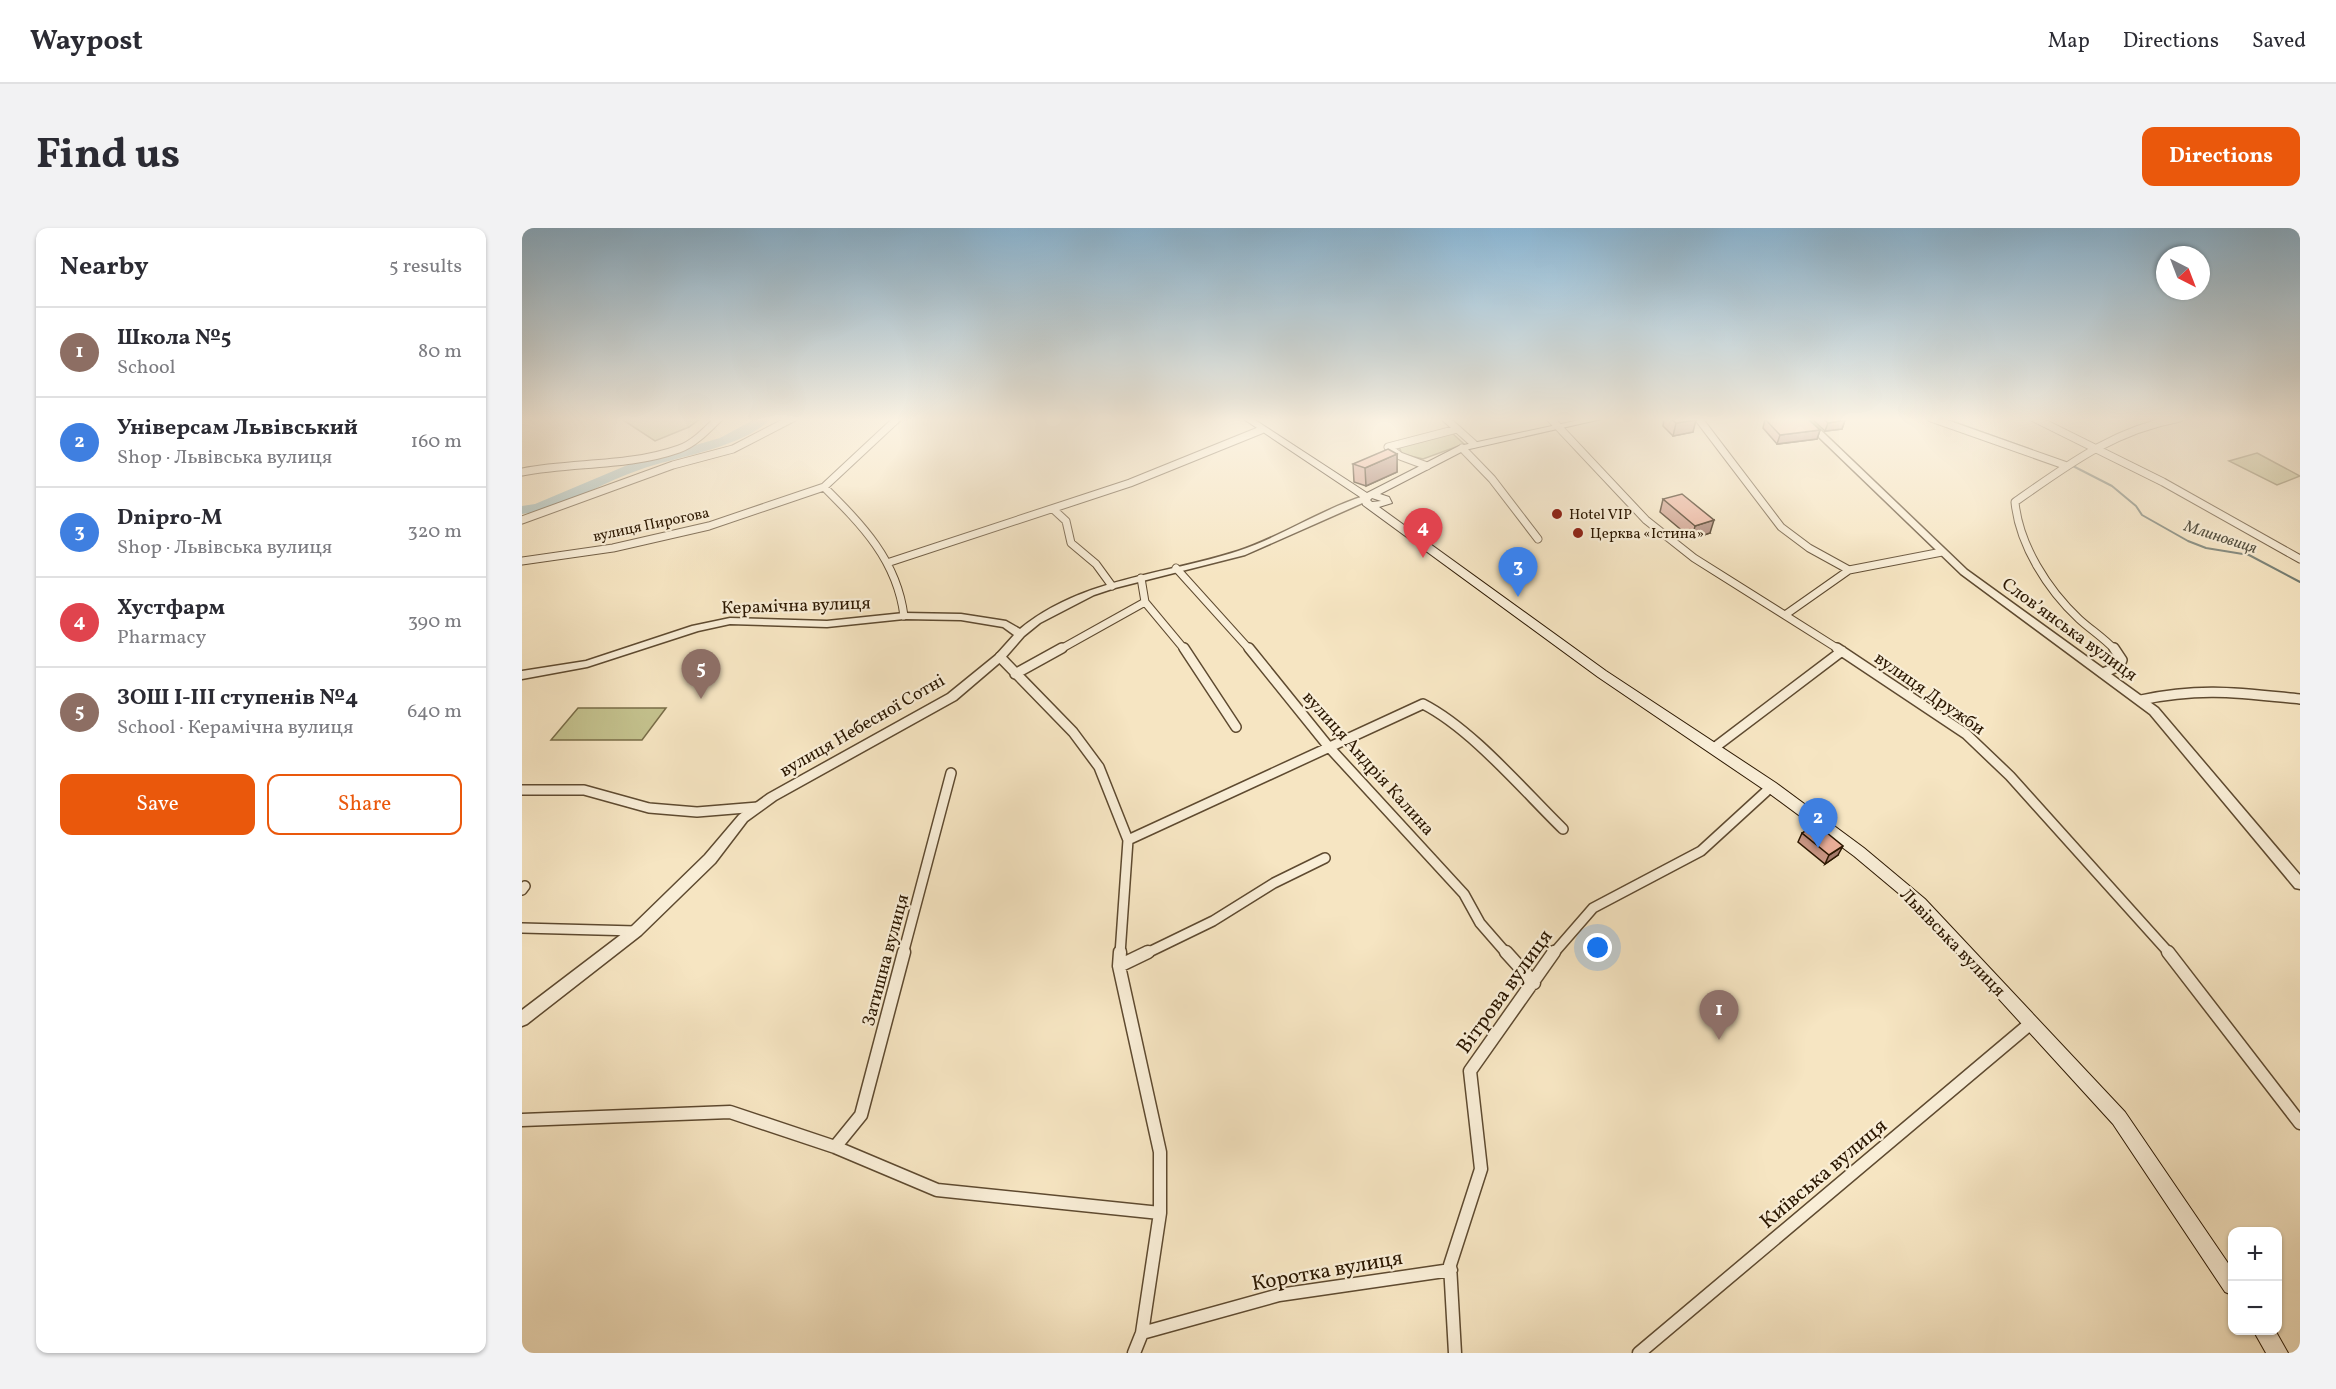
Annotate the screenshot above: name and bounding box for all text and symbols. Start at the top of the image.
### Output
text: Waypost [30,22,143,61]
text: Map [2048,27,2090,56]
text: Directions [2123,27,2219,56]
text: Saved [2252,27,2306,56]
text: Find us [36,127,180,186]
button: Directions [2142,127,2300,186]
north arrow [2156,246,2210,300]
text: Nearby [60,249,149,285]
text: 5 results [389,253,462,281]
text: Школа №5 [117,323,231,354]
text: 1 [75,338,84,366]
text: 80 m [418,338,462,366]
text: School [117,354,175,382]
text: Універсам Львівський [117,413,358,444]
text: 2 [74,428,85,456]
text: 160 m [410,428,462,456]
text: Shop · Львівська вулиця [117,444,332,472]
text: Dnipro-M [117,503,222,534]
street label: вулиця Пирогова [591,503,711,548]
place label: Hotel VIP [1569,505,1632,526]
marker: Hotel VIP [1550,507,1564,521]
pin: 4 [1404,508,1442,558]
water label: Млиновиця [2180,515,2260,560]
text: 3 [74,518,85,546]
text: 320 m [407,518,462,546]
place label: Церква «Істина» [1590,524,1704,545]
marker: Церква «Істина» [1571,526,1585,540]
text: Shop · Львівська вулиця [117,534,332,562]
pin: 3 [1498,548,1538,597]
street label: Словʼянська вулиця [1996,572,2142,688]
street label: Керамічна вулиця [721,591,871,622]
text: Хустфарм [117,593,225,624]
text: 4 [73,608,86,636]
text: 390 m [408,608,462,636]
text: Pharmacy [117,624,206,652]
street label: вулиця Дружби [1869,647,1990,742]
pin: 5 [682,650,720,699]
street label: вулиця Небесної Сотні [776,669,950,784]
text: ЗОШ І-ІІІ ступенів №4 [117,683,358,714]
street label: вулиця Андрія Калина [1296,686,1440,842]
text: 5 [75,698,84,726]
text: 640 m [407,698,462,726]
text: School · Керамічна вулиця [117,714,353,742]
button: Save [60,774,255,835]
button: Share [267,774,462,835]
pin: 2 [1798,798,1838,848]
street label: Львівська вулиця [1893,883,2010,1003]
street label: Затишна вулиця [857,892,916,1029]
street label: Вітрова вулиця [1450,924,1560,1060]
your location [1583,933,1612,962]
pin: 1 [1700,990,1738,1040]
street label: Київська вулиця [1754,1112,1894,1236]
map controls [2228,1227,2282,1335]
button: + [2228,1227,2282,1281]
street label: Коротка вулиця [1250,1244,1405,1299]
button: − [2228,1281,2282,1335]

